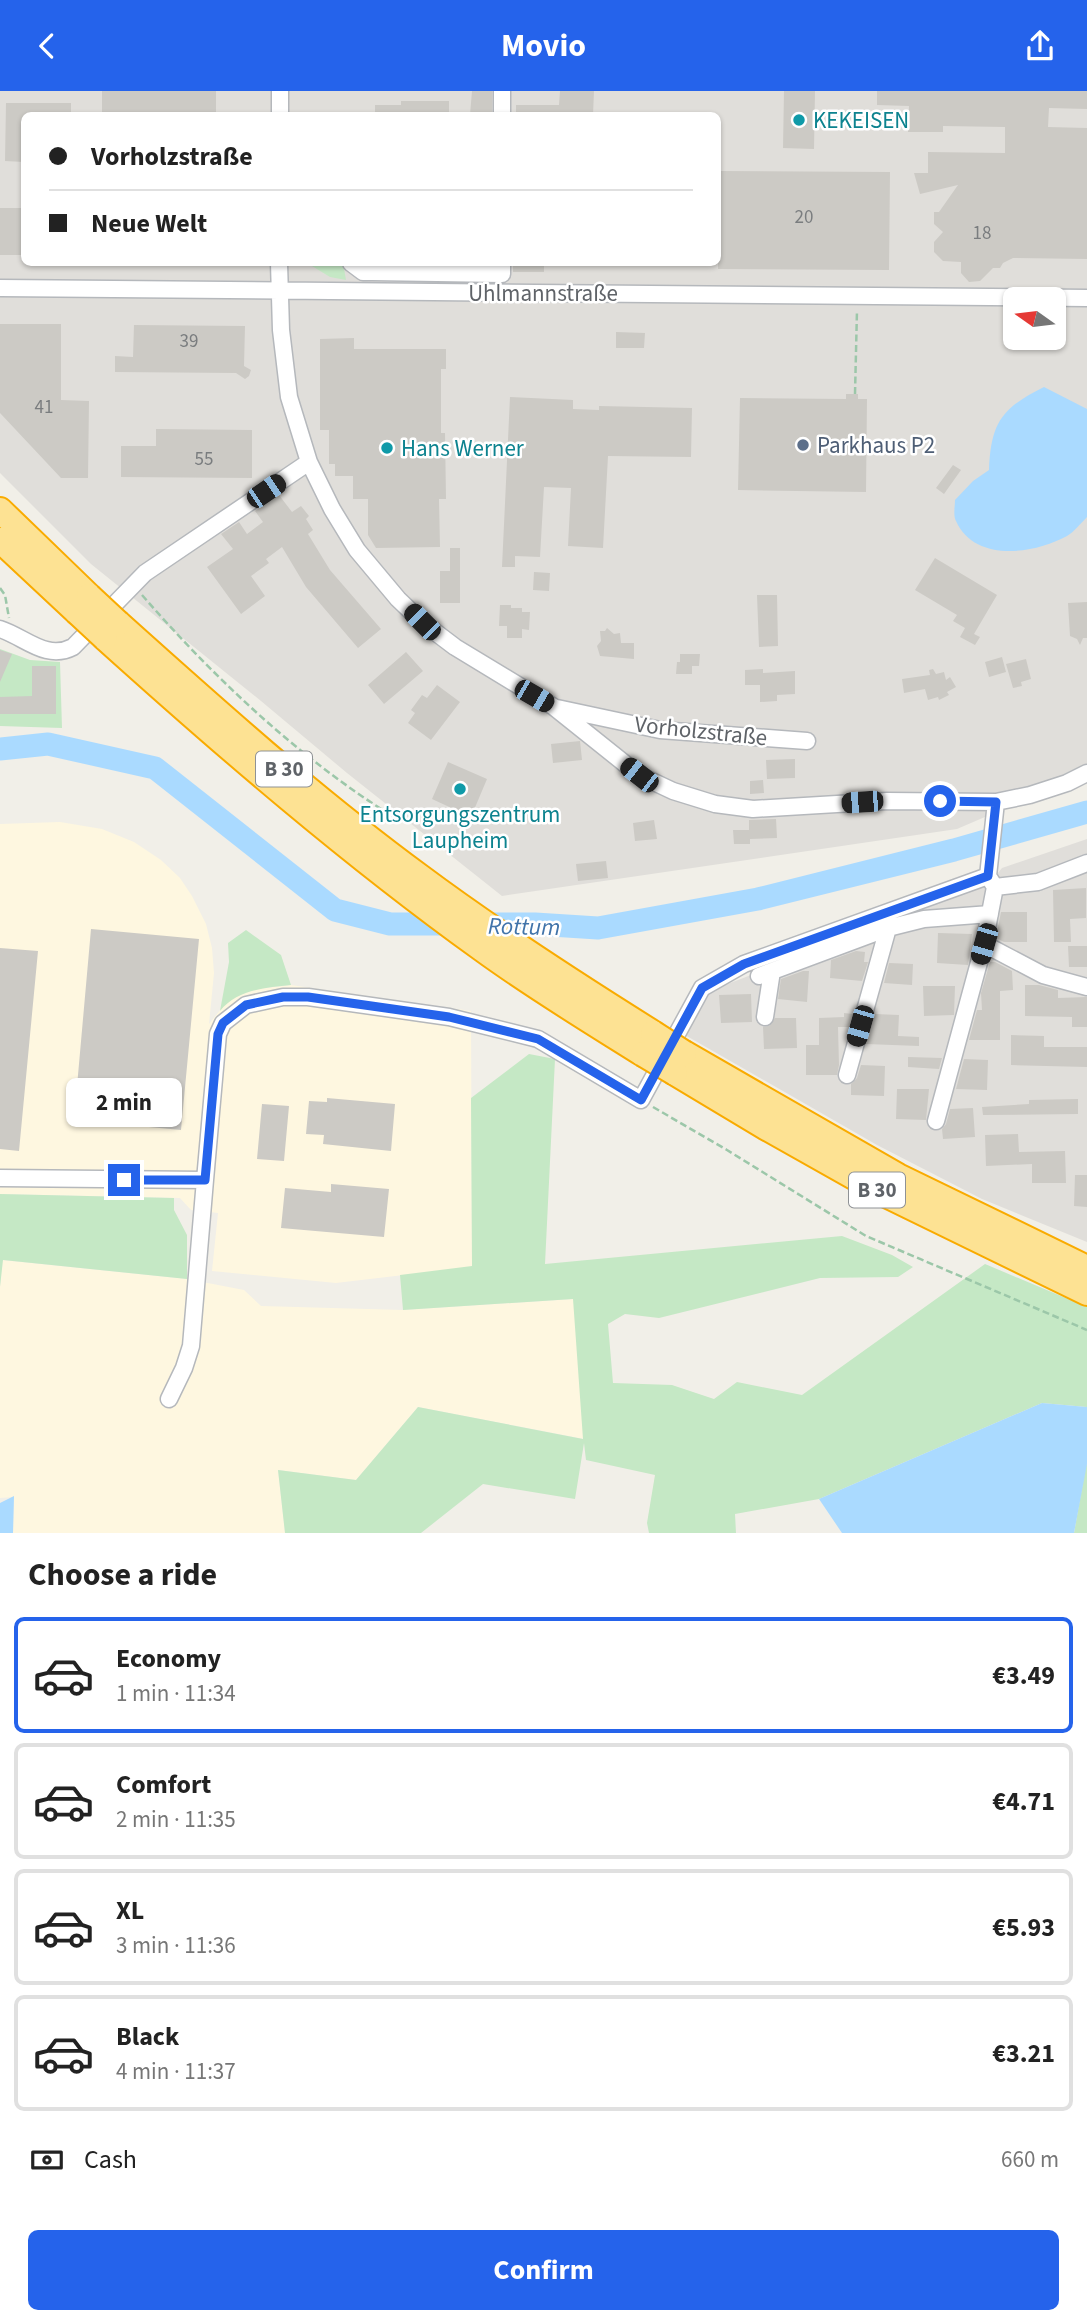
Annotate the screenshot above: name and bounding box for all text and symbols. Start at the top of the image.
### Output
text: Movio [501,23,586,69]
icon: back [28,27,66,65]
icon: share [1021,27,1059,65]
place label: KEKEISEN [813,104,909,137]
marker: KEKEISEN [791,112,807,128]
text: Vorholzstraße [91,138,253,175]
house number: 20 [795,204,813,231]
text: Neue Welt [91,205,207,242]
house number: 18 [973,220,991,247]
street label: Uhlmannstraße [468,277,618,310]
north arrow [1003,287,1066,350]
map controls [1003,287,1066,350]
house number: 39 [180,328,198,355]
house number: 41 [35,394,53,421]
place label: Parkhaus P2 [817,429,935,462]
place label: Hans Werner [401,432,525,465]
marker: Parkhaus P2 [795,437,811,453]
marker: Hans Werner [379,440,395,456]
house number: 55 [195,446,213,473]
car [243,471,290,511]
car [400,600,445,644]
car [511,676,558,716]
street label: Vorholzstraße [633,708,769,754]
road number: B 30 [256,751,312,787]
car [616,754,663,796]
marker: Entsorgungszentrum Laupheim [452,781,468,797]
route start [924,785,956,817]
car [841,790,884,814]
place label: Entsorgungszentrum Laupheim [360,798,560,857]
water label: Rottum [487,909,561,945]
car [969,921,1000,967]
car [845,1003,876,1049]
callout: 2 min [66,1079,182,1127]
text: 2 min [96,1086,152,1119]
route end [108,1164,140,1196]
road number: B 30 [849,1173,905,1207]
text: Choose a ride [28,1552,217,1598]
text: Economy [116,1640,221,1677]
icon: car [32,1644,95,1707]
text: €3.49 [992,1657,1055,1694]
text: 1 min · 11:34 [116,1677,236,1710]
text: Comfort [116,1766,211,1803]
icon: car [32,1770,95,1833]
text: €4.71 [992,1783,1055,1820]
text: 2 min · 11:35 [116,1803,236,1836]
text: XL [116,1892,144,1929]
icon: car [32,1896,95,1959]
text: €5.93 [992,1909,1055,1946]
text: 3 min · 11:36 [116,1929,236,1962]
text: Black [116,2018,179,2055]
icon: car [32,2022,95,2085]
text: €3.21 [992,2035,1055,2072]
text: 4 min · 11:37 [116,2055,236,2088]
icon: cash [28,2141,66,2179]
text: Cash [84,2141,137,2178]
text: 660 m [1001,2143,1059,2176]
button: Confirm [28,2230,1059,2310]

